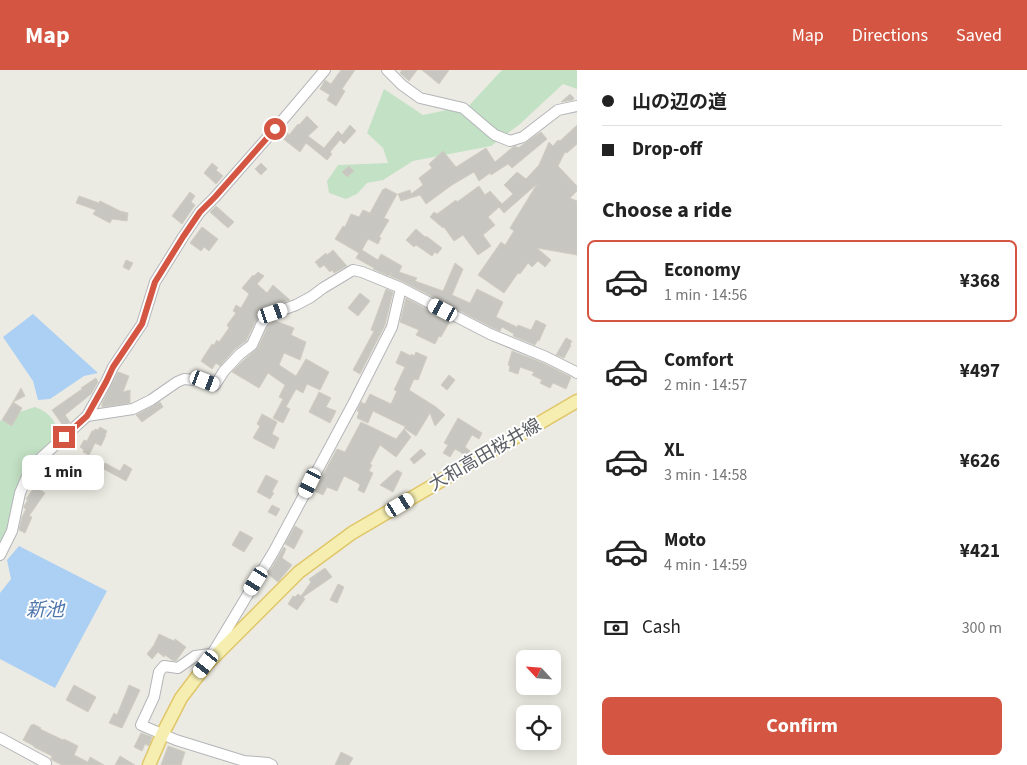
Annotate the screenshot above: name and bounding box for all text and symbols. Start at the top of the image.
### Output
text: Map [25,18,70,53]
text: Map [792,23,824,48]
text: Directions [852,23,928,48]
text: Saved [956,23,1002,48]
text: 山の辺の道 [632,89,727,116]
route start [264,118,286,140]
text: Drop-off [632,136,702,163]
text: Choose a ride [602,194,732,226]
text: Economy [664,257,741,284]
icon: car [604,259,649,304]
text: ¥368 [960,268,1000,295]
text: 1 min · 14:56 [664,284,747,306]
car [426,296,459,324]
car [256,301,289,325]
text: Comfort [664,347,734,374]
icon: car [604,349,649,394]
text: ¥497 [960,358,1000,385]
car [188,369,221,393]
text: 2 min · 14:57 [664,374,747,396]
street label: 大和高田桜井線 [424,413,546,497]
route end [53,426,75,448]
text: XL [664,437,685,464]
icon: car [604,439,649,484]
text: ¥626 [960,448,1000,475]
callout: 1 min [23,454,105,490]
text: 1 min [44,461,82,483]
text: 3 min · 14:58 [664,464,747,486]
car [296,466,323,500]
car [383,491,416,519]
text: Moto [664,527,706,554]
icon: car [604,529,649,574]
text: ¥421 [960,538,1000,565]
text: 4 min · 14:59 [664,554,747,576]
car [241,564,270,598]
water label: 新池 [26,597,66,624]
icon: cash [602,614,630,642]
text: Cash [642,614,681,641]
text: 300 m [962,617,1002,639]
car [190,648,221,680]
north arrow [516,650,561,695]
map controls [516,650,561,750]
button: Confirm [602,697,1002,755]
button: locate [516,705,561,750]

